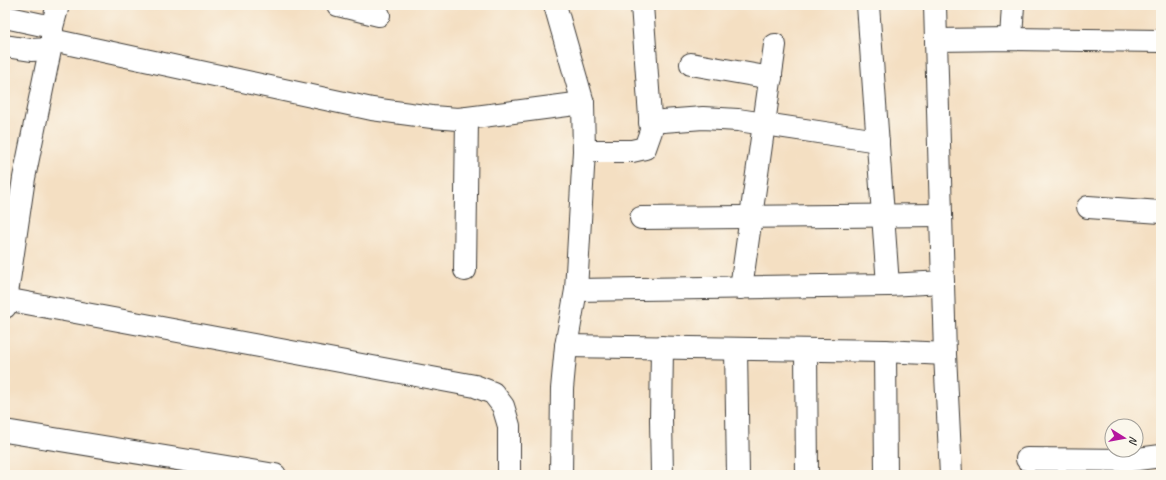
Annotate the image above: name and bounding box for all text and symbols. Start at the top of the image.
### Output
north arrow [1104,418,1144,458]
text: N [1126,435,1141,447]

